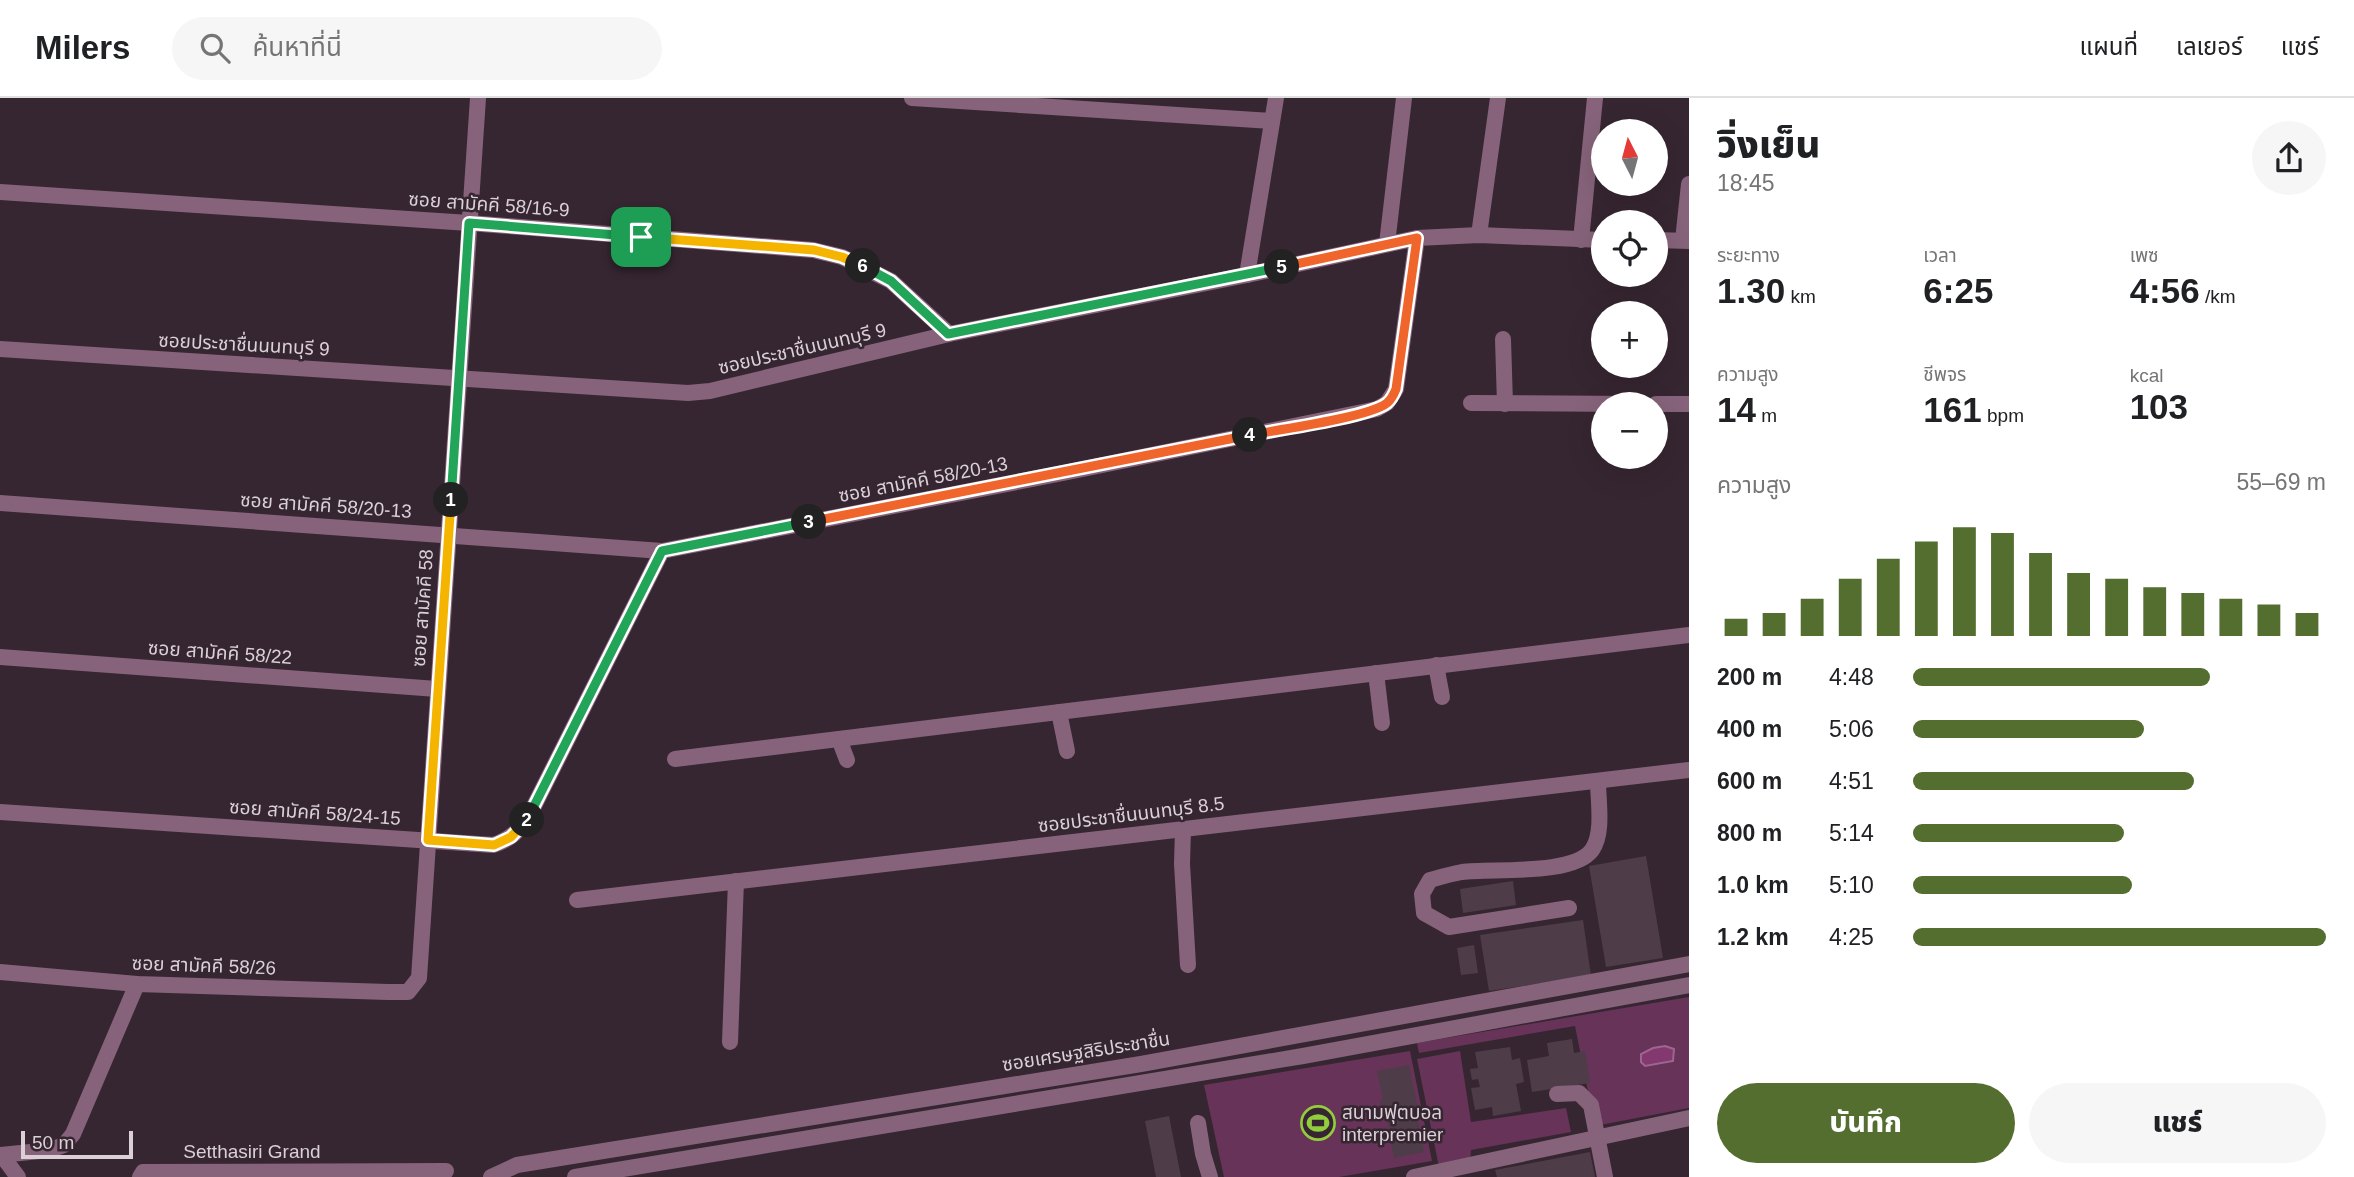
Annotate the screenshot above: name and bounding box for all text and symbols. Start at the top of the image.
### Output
search box [172,17,662,80]
text: Milers [35,29,130,66]
icon: search [196,29,234,67]
text: ค้นหาที่นี่ [252,32,342,62]
text: แผนที่ [2080,33,2138,60]
text: เลเยอร์ [2176,33,2243,60]
text: แชร์ [2281,33,2319,60]
north arrow [1591,119,1668,196]
map controls [1591,119,1668,469]
button: share [2252,121,2326,195]
text: วิ่งเย็น [1717,123,1820,165]
text: 18:45 [1717,170,1775,196]
street label: ซอย สามัคคี 58/16-9 [408,188,570,221]
pin [611,207,671,267]
button: locate [1591,210,1668,287]
icon: arrive [622,218,660,256]
text: ระยะทาง [1717,245,1780,266]
text: เวลา [1923,245,1957,266]
text: เพซ [2130,245,2159,266]
pin: 6 [846,248,880,284]
pin: 5 [1264,250,1300,284]
text: 6 [857,255,868,276]
text: 5 [1276,256,1287,277]
text: 1.30 [1717,271,1785,310]
text: 6:25 [1923,271,1993,310]
text: 4:56 [2130,271,2200,310]
text: km [1785,286,1816,307]
text: /km [2200,286,2236,307]
button: + [1591,301,1668,378]
street label: ซอยประชาชื่นนนทบุรี 9 [715,316,888,379]
street label: ซอยประชาชื่นนนทบุรี 9 [158,327,330,360]
text: ความสูง [1717,364,1778,385]
text: ชีพจร [1923,364,1966,385]
text: kcal [2130,365,2163,386]
text: 103 [2130,387,2188,426]
text: 14 [1717,390,1756,429]
text: 161 [1923,390,1982,429]
button: − [1591,392,1668,469]
text: m [1756,405,1777,426]
text: bpm [1982,405,2024,426]
pin: 4 [1232,418,1268,452]
text: 4 [1244,424,1255,445]
street label: ซอย สามัคคี 58/20-13 [837,453,1009,506]
text: 55–69 m [2236,469,2326,495]
text: ความสูง [1717,472,1791,498]
pin: 1 [434,482,468,518]
street label: ซอย สามัคคี 58/20-13 [239,489,412,522]
text: 1 [445,489,456,510]
pin: 3 [792,504,826,540]
text: 3 [803,511,814,532]
street label: ซอย สามัคคี 58 [408,548,437,668]
street label: ซอย สามัคคี 58/22 [147,637,293,668]
text: 200 m [1717,664,1782,690]
text: 4:48 [1829,664,1874,690]
text: 400 m [1717,716,1782,742]
text: 5:06 [1829,716,1874,742]
text: 600 m [1717,768,1782,794]
text: 4:51 [1829,768,1874,794]
street label: ซอยประชาชื่นนนทบุรี 8.5 [1036,790,1226,837]
street label: ซอย สามัคคี 58/24-15 [228,796,401,829]
pin: 2 [510,802,544,838]
text: 2 [521,809,532,830]
text: 800 m [1717,820,1782,846]
text: 5:14 [1829,820,1874,846]
text: 1.0 km [1717,872,1789,898]
text: 5:10 [1829,872,1874,898]
text: 1.2 km [1717,924,1789,950]
text: 4:25 [1829,924,1874,950]
street label: ซอย สามัคคี 58/26 [131,952,277,979]
street label: ซอยเศรษฐสิริประชาชื่น [1000,1025,1171,1075]
button: บันทึก [1717,1083,2015,1163]
button: แชร์ [2029,1083,2326,1163]
place label: สนามฟุตบอล interpremier [1342,1102,1444,1145]
sports icon: สนามฟุตบอล interpremier [1299,1104,1337,1142]
scale bar [21,1128,133,1160]
text: 50 m [32,1132,74,1153]
street label: Setthasiri Grand [183,1141,321,1162]

